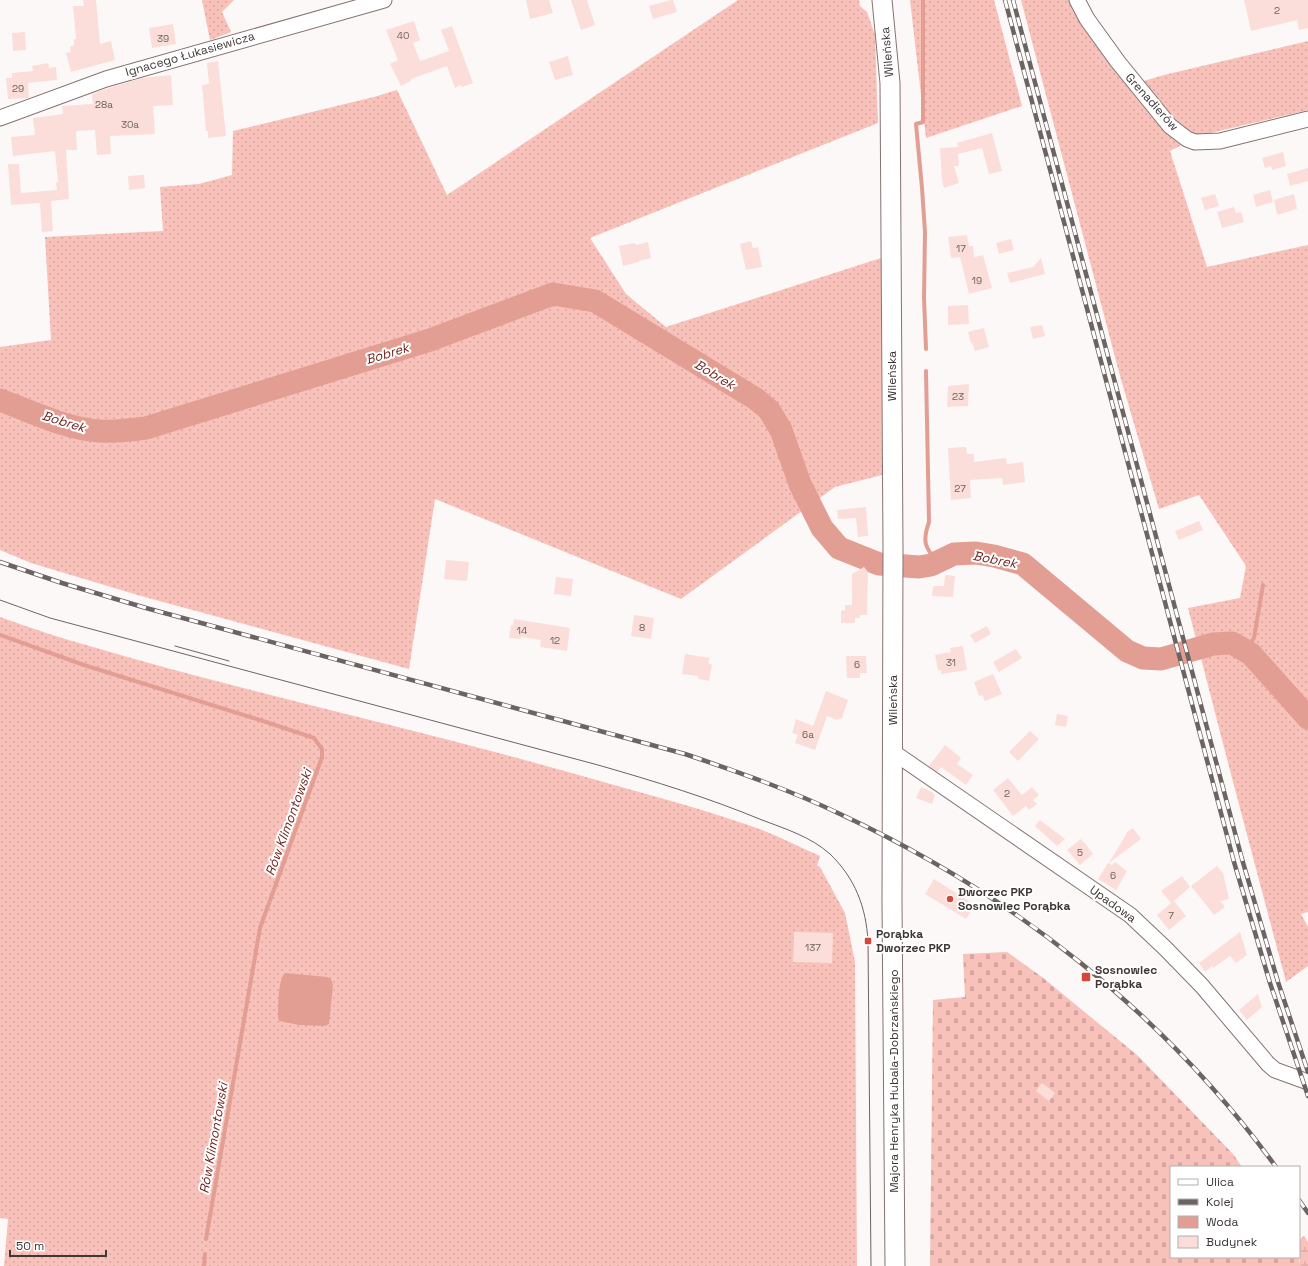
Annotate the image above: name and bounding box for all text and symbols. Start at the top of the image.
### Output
house number: 2 [1274,4,1280,17]
street label: Wileńska [877,26,897,78]
street label: Ignacego Łukasiewicza [124,28,257,80]
house number: 40 [397,29,409,42]
house number: 39 [157,32,169,45]
street label: Grenadierów [1122,70,1182,134]
house number: 29 [12,82,24,95]
house number: 28a [95,98,113,111]
house number: 30a [121,118,139,131]
house number: 17 [956,242,966,255]
house number: 19 [972,274,982,287]
water label: Bobrek [363,338,413,368]
street label: Wileńska [884,351,900,401]
water label: Bobrek [691,356,740,394]
house number: 23 [952,390,964,403]
water label: Bobrek [40,407,89,437]
house number: 27 [954,482,966,495]
water label: Bobrek [972,547,1020,572]
house number: 8 [639,621,645,634]
house number: 14 [517,624,527,637]
house number: 12 [550,634,560,647]
house number: 31 [946,656,956,669]
house number: 6 [854,658,860,671]
street label: Wileńska [885,675,901,725]
house number: 6a [802,728,814,741]
water label: Rów Klimontowski [261,765,316,878]
house number: 2 [1004,787,1010,800]
house number: 5 [1077,846,1083,859]
house number: 6 [1110,869,1116,882]
street label: Upadowa [1086,882,1140,926]
place label: Dworzec PKP Sosnowiec Porąbka [958,884,1071,914]
marker: Dworzec PKP Sosnowiec Porąbka [945,894,955,904]
house number: 7 [1168,909,1174,922]
place label: Porąbka Dworzec PKP [876,926,951,956]
marker: Porąbka Dworzec PKP [863,936,873,946]
house number: 137 [805,941,821,954]
place label: Sosnowiec Porąbka [1095,962,1157,992]
street label: Majora Henryka Hubala-Dobrzańskiego [886,969,902,1193]
marker: Sosnowiec Porąbka [1080,971,1092,983]
water label: Rów Klimontowski [195,1080,232,1195]
legend [1170,1166,1300,1258]
text: Ulica [1206,1174,1234,1190]
text: Kolej [1206,1194,1234,1210]
text: Woda [1206,1214,1238,1230]
scale bar [10,1232,106,1258]
text: Budynek [1206,1234,1258,1250]
text: 50 m [16,1238,44,1254]

